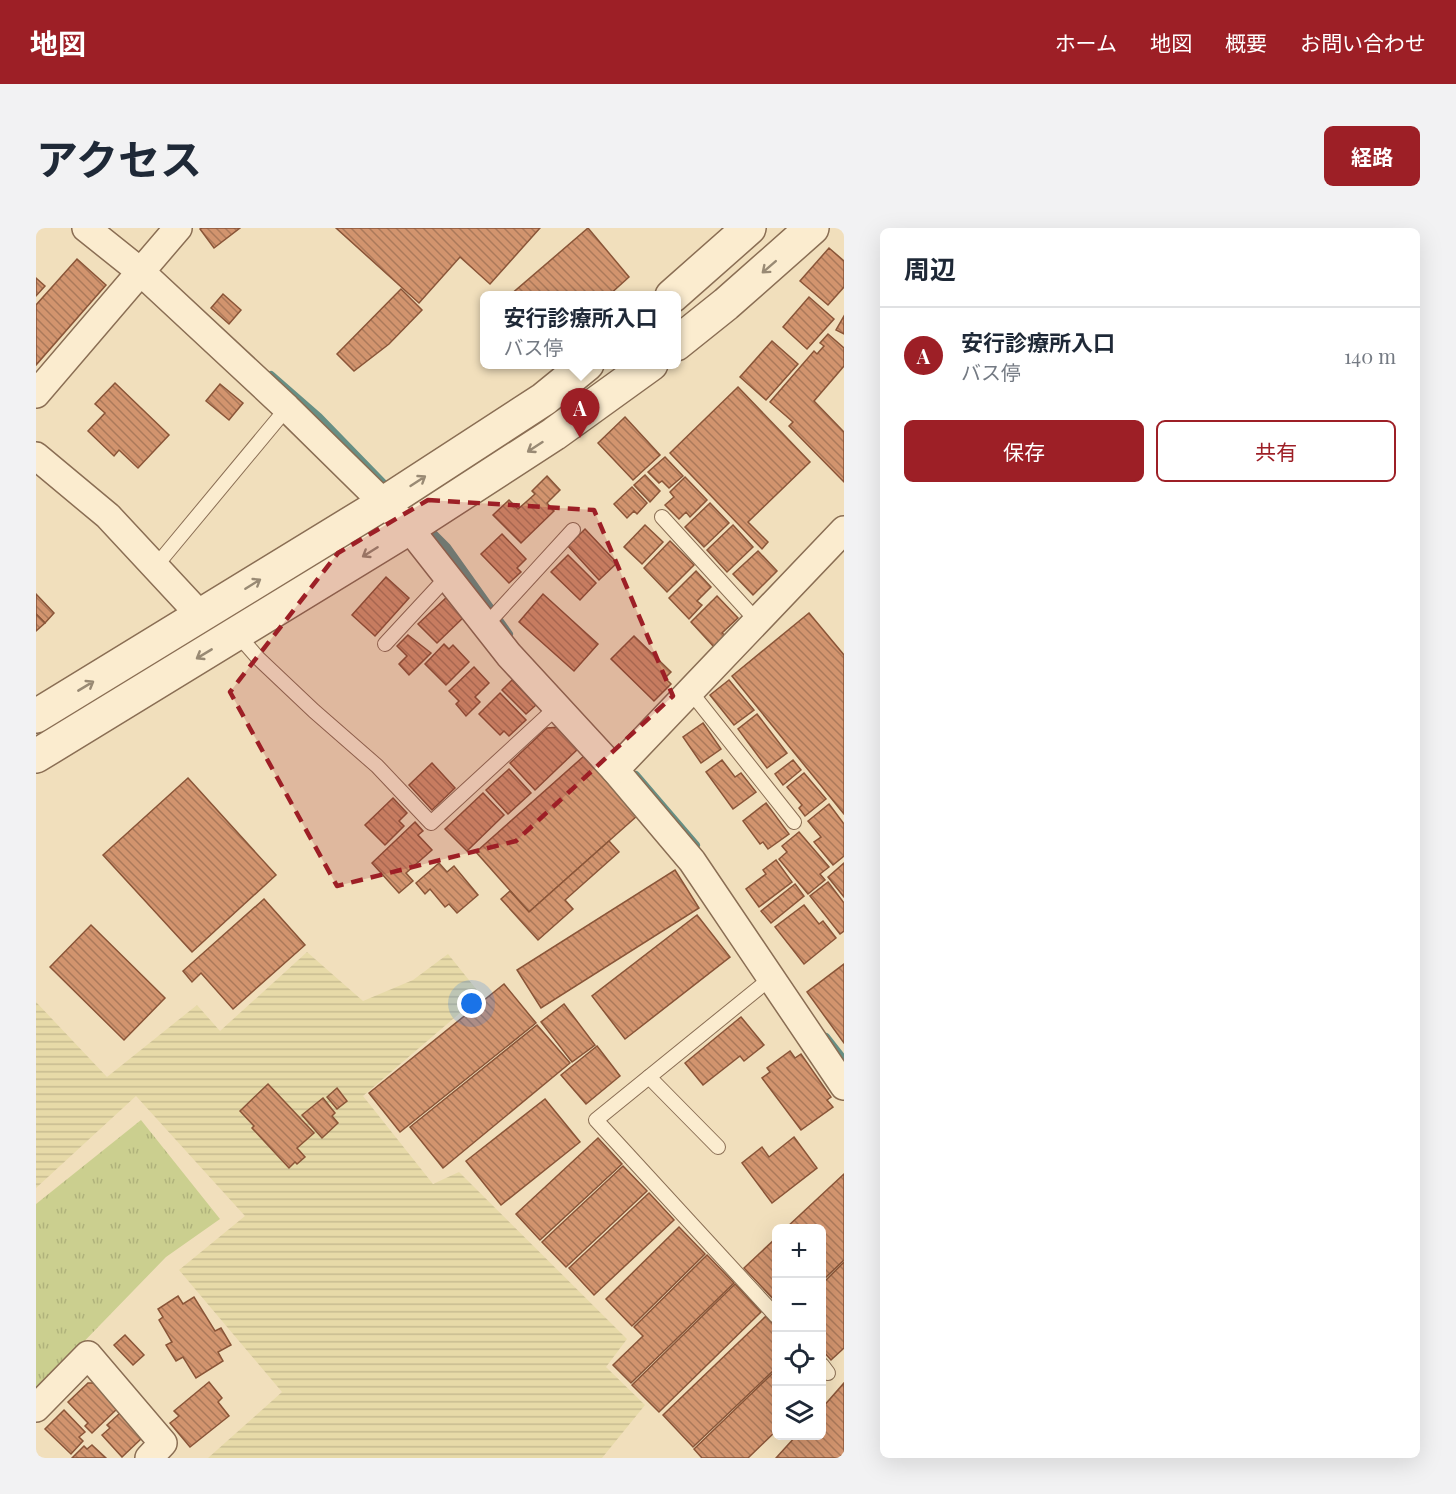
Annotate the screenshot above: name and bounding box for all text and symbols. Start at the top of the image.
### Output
text: 地図 [30,24,86,61]
text: ホーム [1055,28,1117,56]
text: 地図 [1150,28,1192,56]
text: 概要 [1225,28,1267,56]
text: お問い合わせ [1300,28,1426,56]
button: 経路 [1324,126,1420,186]
text: アクセス [36,130,202,186]
text: 周辺 [904,251,956,286]
one-way arrow [762,260,777,274]
popup [480,291,681,369]
text: 安行診療所入口 [503,302,658,332]
text: 安行診療所入口 [961,327,1115,357]
text: バス停 [503,333,563,360]
text: A [917,342,930,369]
text: 140 m [1344,342,1396,369]
text: バス停 [961,358,1021,385]
pin: A [560,388,600,438]
button: 保存 [904,420,1144,482]
button: 共有 [1156,420,1396,482]
one-way arrow [527,441,543,453]
one-way arrow [409,475,426,487]
one-way arrow [362,546,379,558]
one-way arrow [244,578,261,590]
one-way arrow [196,648,213,660]
one-way arrow [77,679,94,691]
your location [457,989,486,1018]
map controls [772,1224,826,1440]
button: + [772,1224,826,1278]
button: − [772,1278,826,1332]
button: locate [772,1332,826,1386]
button: layers [772,1386,826,1440]

